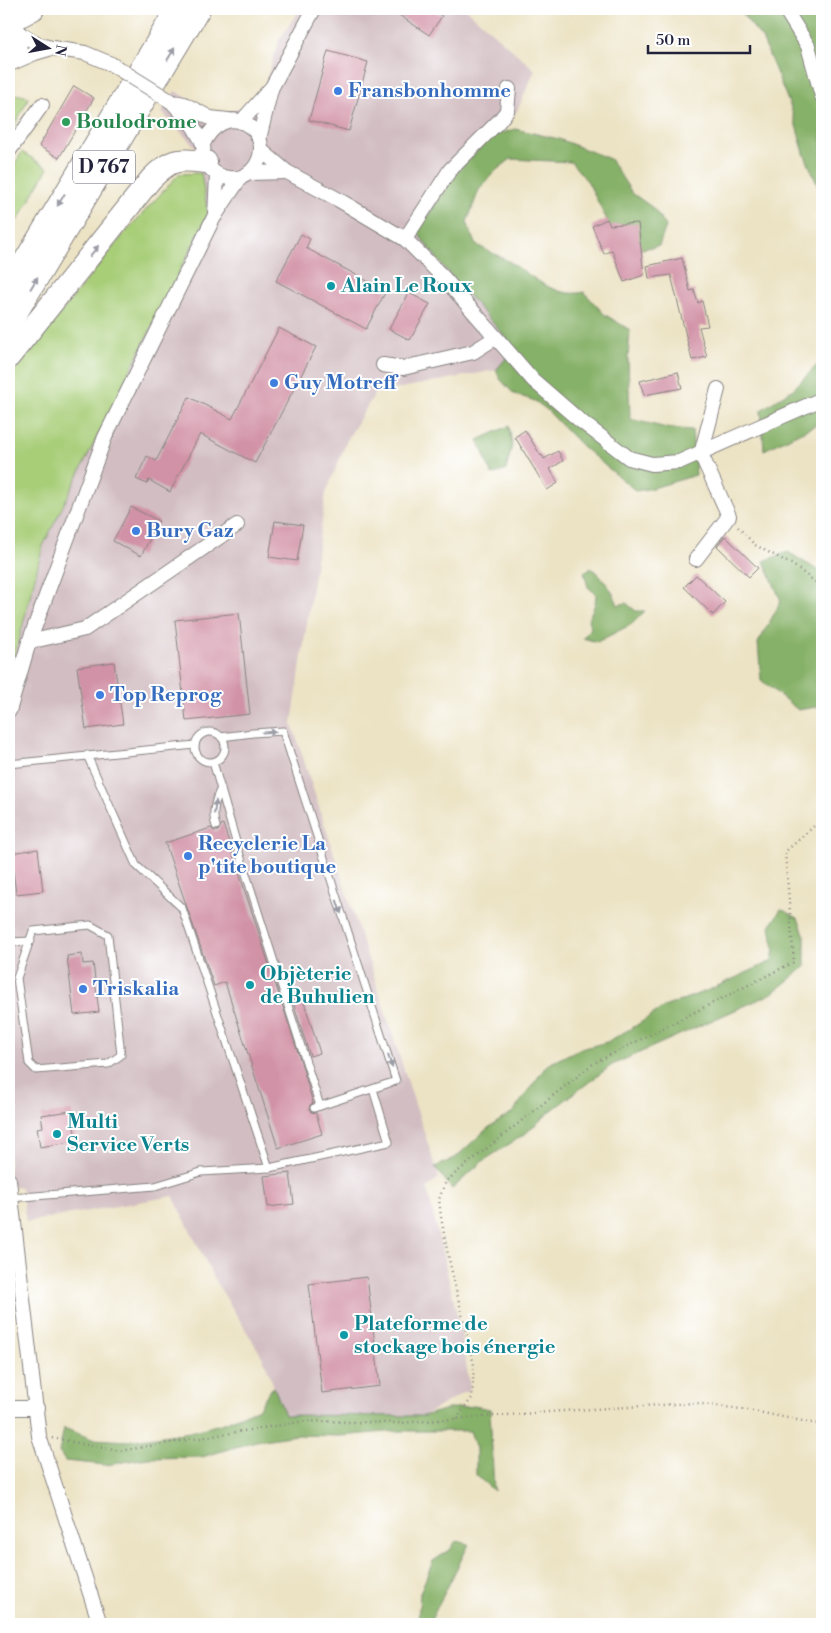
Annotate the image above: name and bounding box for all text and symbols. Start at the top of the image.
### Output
north arrow [22,22,72,72]
scale bar [648,22,751,54]
text: 50 m [656,31,690,50]
text: N [50,43,70,57]
one-way arrow [167,47,176,60]
place label: Fransbonhomme [348,79,511,104]
marker: Fransbonhomme [332,85,344,97]
place label: Boulodrome [76,110,197,135]
marker: Boulodrome [60,116,72,128]
road number: D 767 [73,150,135,183]
one-way arrow [57,194,66,207]
one-way arrow [88,245,99,258]
place label: Alain Le Roux [340,274,473,299]
one-way arrow [29,277,38,290]
marker: Alain Le Roux [325,280,337,292]
place label: Guy Motreff [284,371,399,396]
marker: Guy Motreff [268,377,280,389]
place label: Bury Gaz [146,519,233,544]
marker: Bury Gaz [130,525,142,537]
place label: Top Reprog [110,683,222,708]
marker: Top Reprog [94,689,106,701]
one-way arrow [262,728,278,736]
one-way arrow [211,798,219,814]
place label: Recyclerie La p'tite boutique [198,832,337,880]
marker: Recyclerie La p'tite boutique [182,850,194,862]
one-way arrow [336,899,344,914]
place label: Objèterie de Buhulien [260,962,375,1010]
place label: Triskalia [93,977,179,1002]
marker: Objèterie de Buhulien [244,979,256,991]
marker: Triskalia [77,983,89,995]
one-way arrow [386,1054,394,1069]
place label: Multi Service Verts [67,1110,189,1158]
marker: Multi Service Verts [51,1128,63,1140]
place label: Plateforme de stockage bois énergie [354,1312,556,1360]
marker: Plateforme de stockage bois énergie [338,1329,350,1341]

